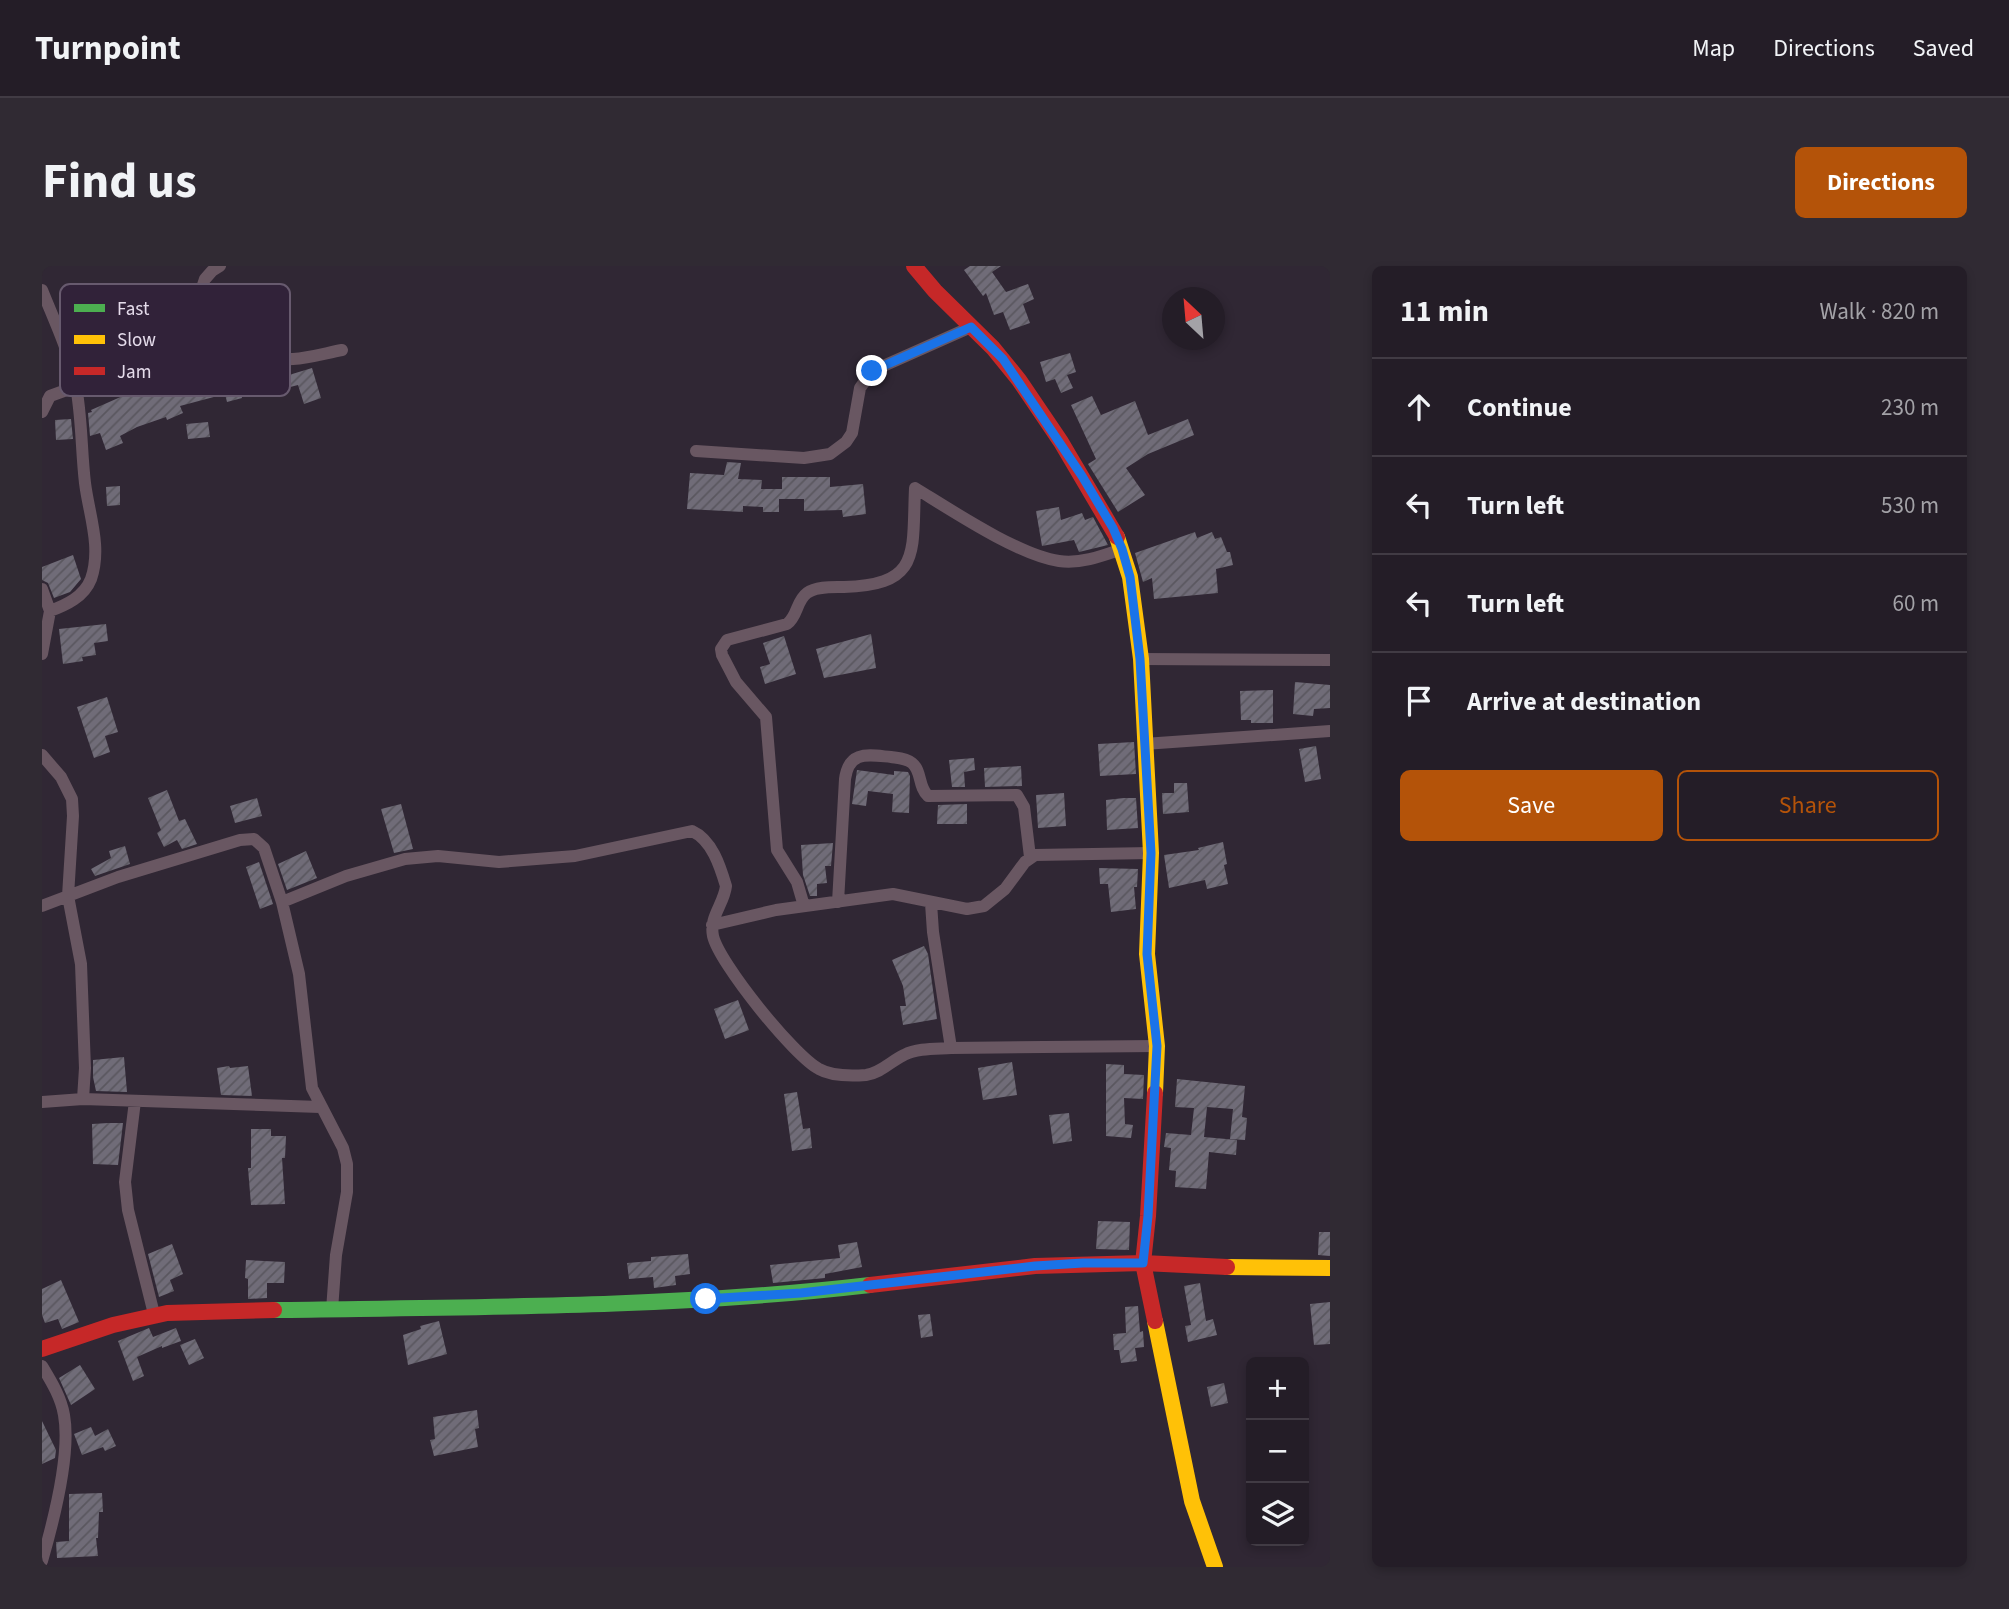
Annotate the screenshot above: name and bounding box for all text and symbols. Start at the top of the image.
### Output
text: Turnpoint [35,25,181,72]
text: Map [1692,31,1735,66]
text: Directions [1773,31,1875,66]
text: Saved [1913,31,1974,66]
text: Find us [42,147,197,217]
button: Directions [1795,147,1967,218]
legend [60,284,290,396]
north arrow [1162,287,1225,350]
text: 11 min [1400,290,1489,333]
text: Walk · 820 m [1820,295,1939,328]
text: Fast [117,296,150,323]
text: Slow [117,327,156,354]
route end [856,355,887,386]
text: Jam [117,359,151,386]
icon: ahead [1400,388,1438,426]
text: Continue [1467,389,1572,426]
text: 230 m [1881,391,1939,424]
icon: left [1400,486,1438,524]
text: Turn left [1467,487,1564,524]
text: 530 m [1881,489,1939,522]
icon: left [1400,584,1438,622]
text: Turn left [1467,585,1564,622]
text: 60 m [1892,587,1939,620]
icon: arrive [1400,682,1438,720]
text: Arrive at destination [1467,683,1701,720]
button: Save [1400,770,1663,841]
button: Share [1677,770,1939,841]
route start [690,1283,721,1314]
map controls [1246,1357,1309,1546]
button: + [1246,1357,1309,1420]
button: − [1246,1420,1309,1483]
button: layers [1246,1483,1309,1546]

